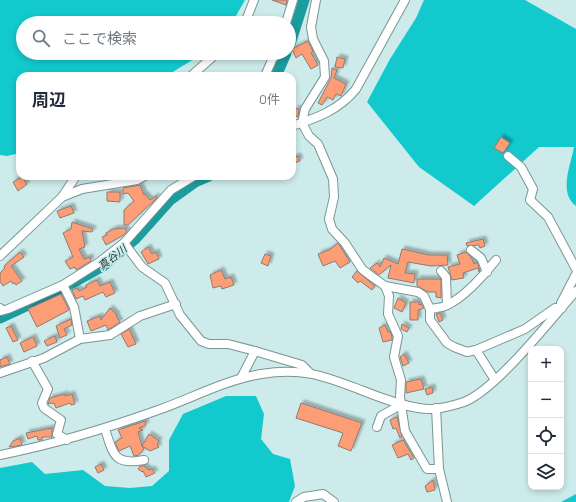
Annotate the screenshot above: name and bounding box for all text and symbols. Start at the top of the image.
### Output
search box [16,16,296,60]
icon: search [30,27,52,49]
text: ここで検索 [62,28,137,49]
text: 周辺 [32,88,66,111]
text: 0件 [259,90,280,108]
water label: 真谷川 [94,240,130,273]
map controls [528,346,564,490]
button: + [528,346,564,382]
button: − [528,382,564,418]
button: locate [528,418,564,454]
button: layers [528,454,564,490]

